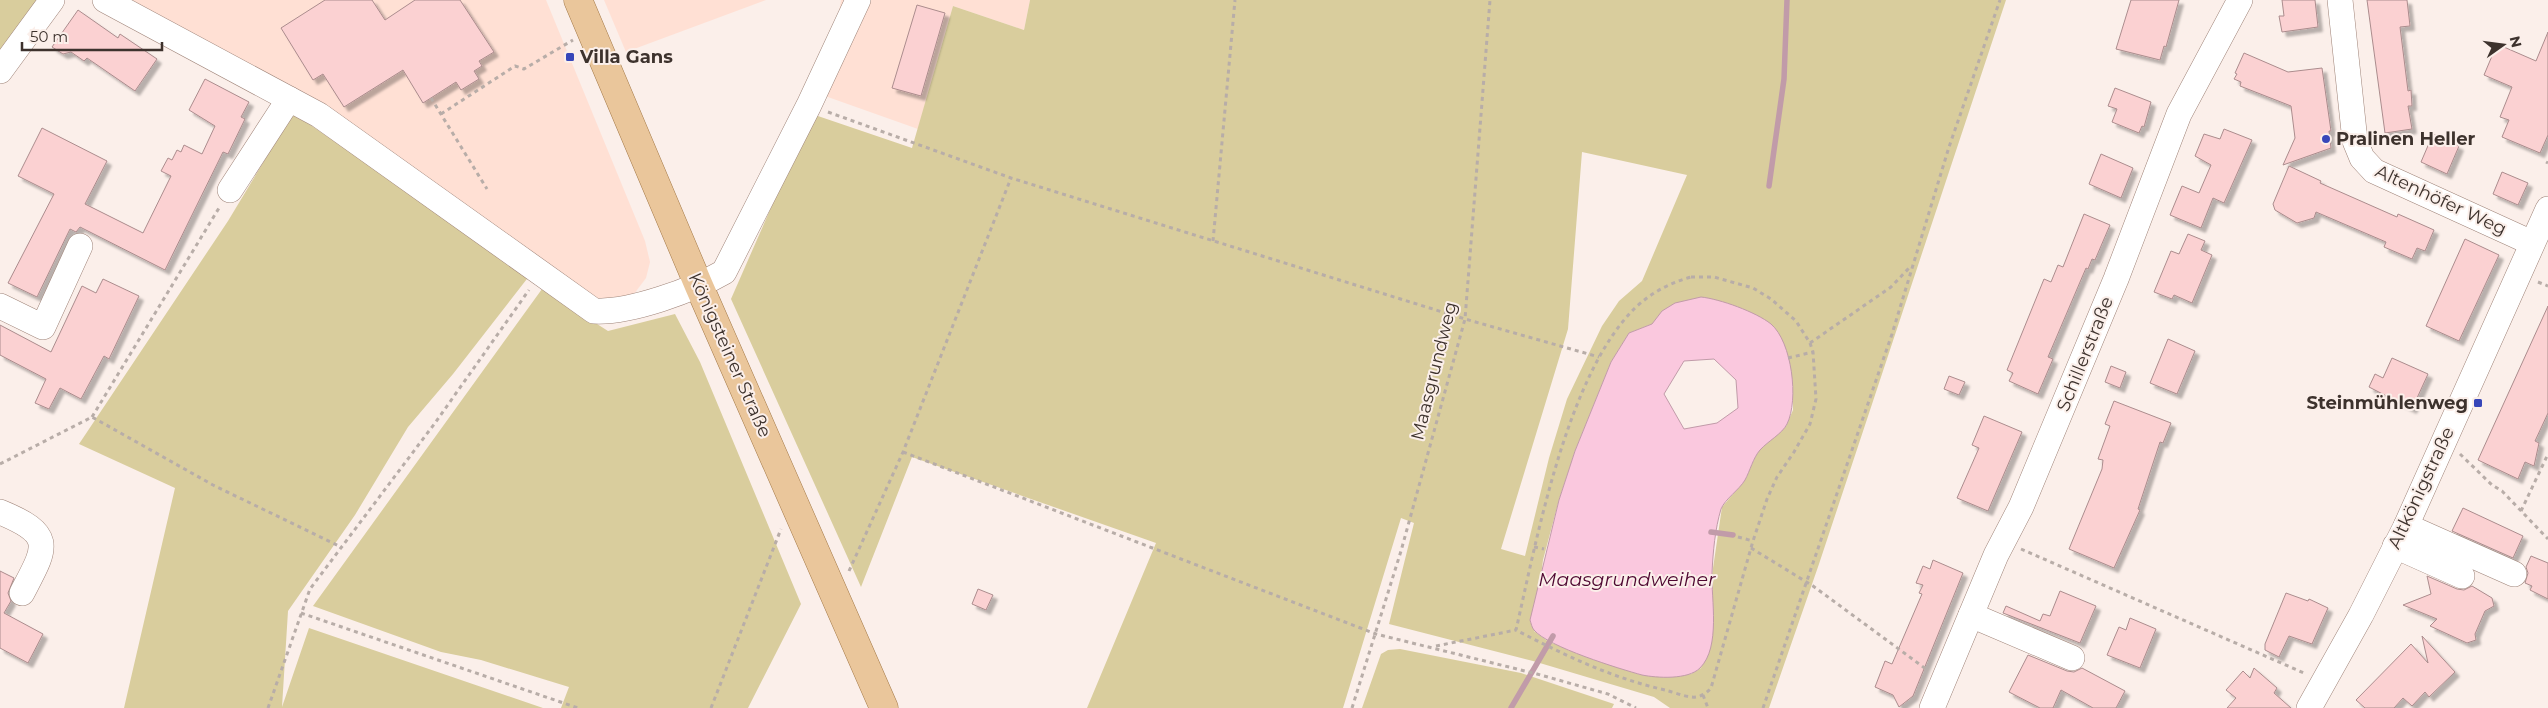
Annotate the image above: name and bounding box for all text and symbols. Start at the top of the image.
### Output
scale bar [22,20,162,52]
north arrow [2478,20,2528,70]
text: 50 m [30,27,68,46]
text: N [2506,34,2526,50]
place label: Villa Gans [579,46,673,68]
marker: Villa Gans [564,51,576,63]
place label: Pralinen Heller [2336,128,2475,150]
marker: Pralinen Heller [2320,133,2332,145]
street label: Altenhöfer Weg [2372,160,2510,240]
street label: Königsteiner Straße [684,269,776,441]
street label: Schillerstraße [2052,293,2118,415]
street label: Maasgrundweg [1406,299,1462,443]
place label: Steinmühlenweg [2307,392,2468,414]
marker: Steinmühlenweg [2472,397,2484,409]
street label: Altkönigstraße [2383,423,2459,552]
water label: Maasgrundweiher [1538,568,1716,591]

